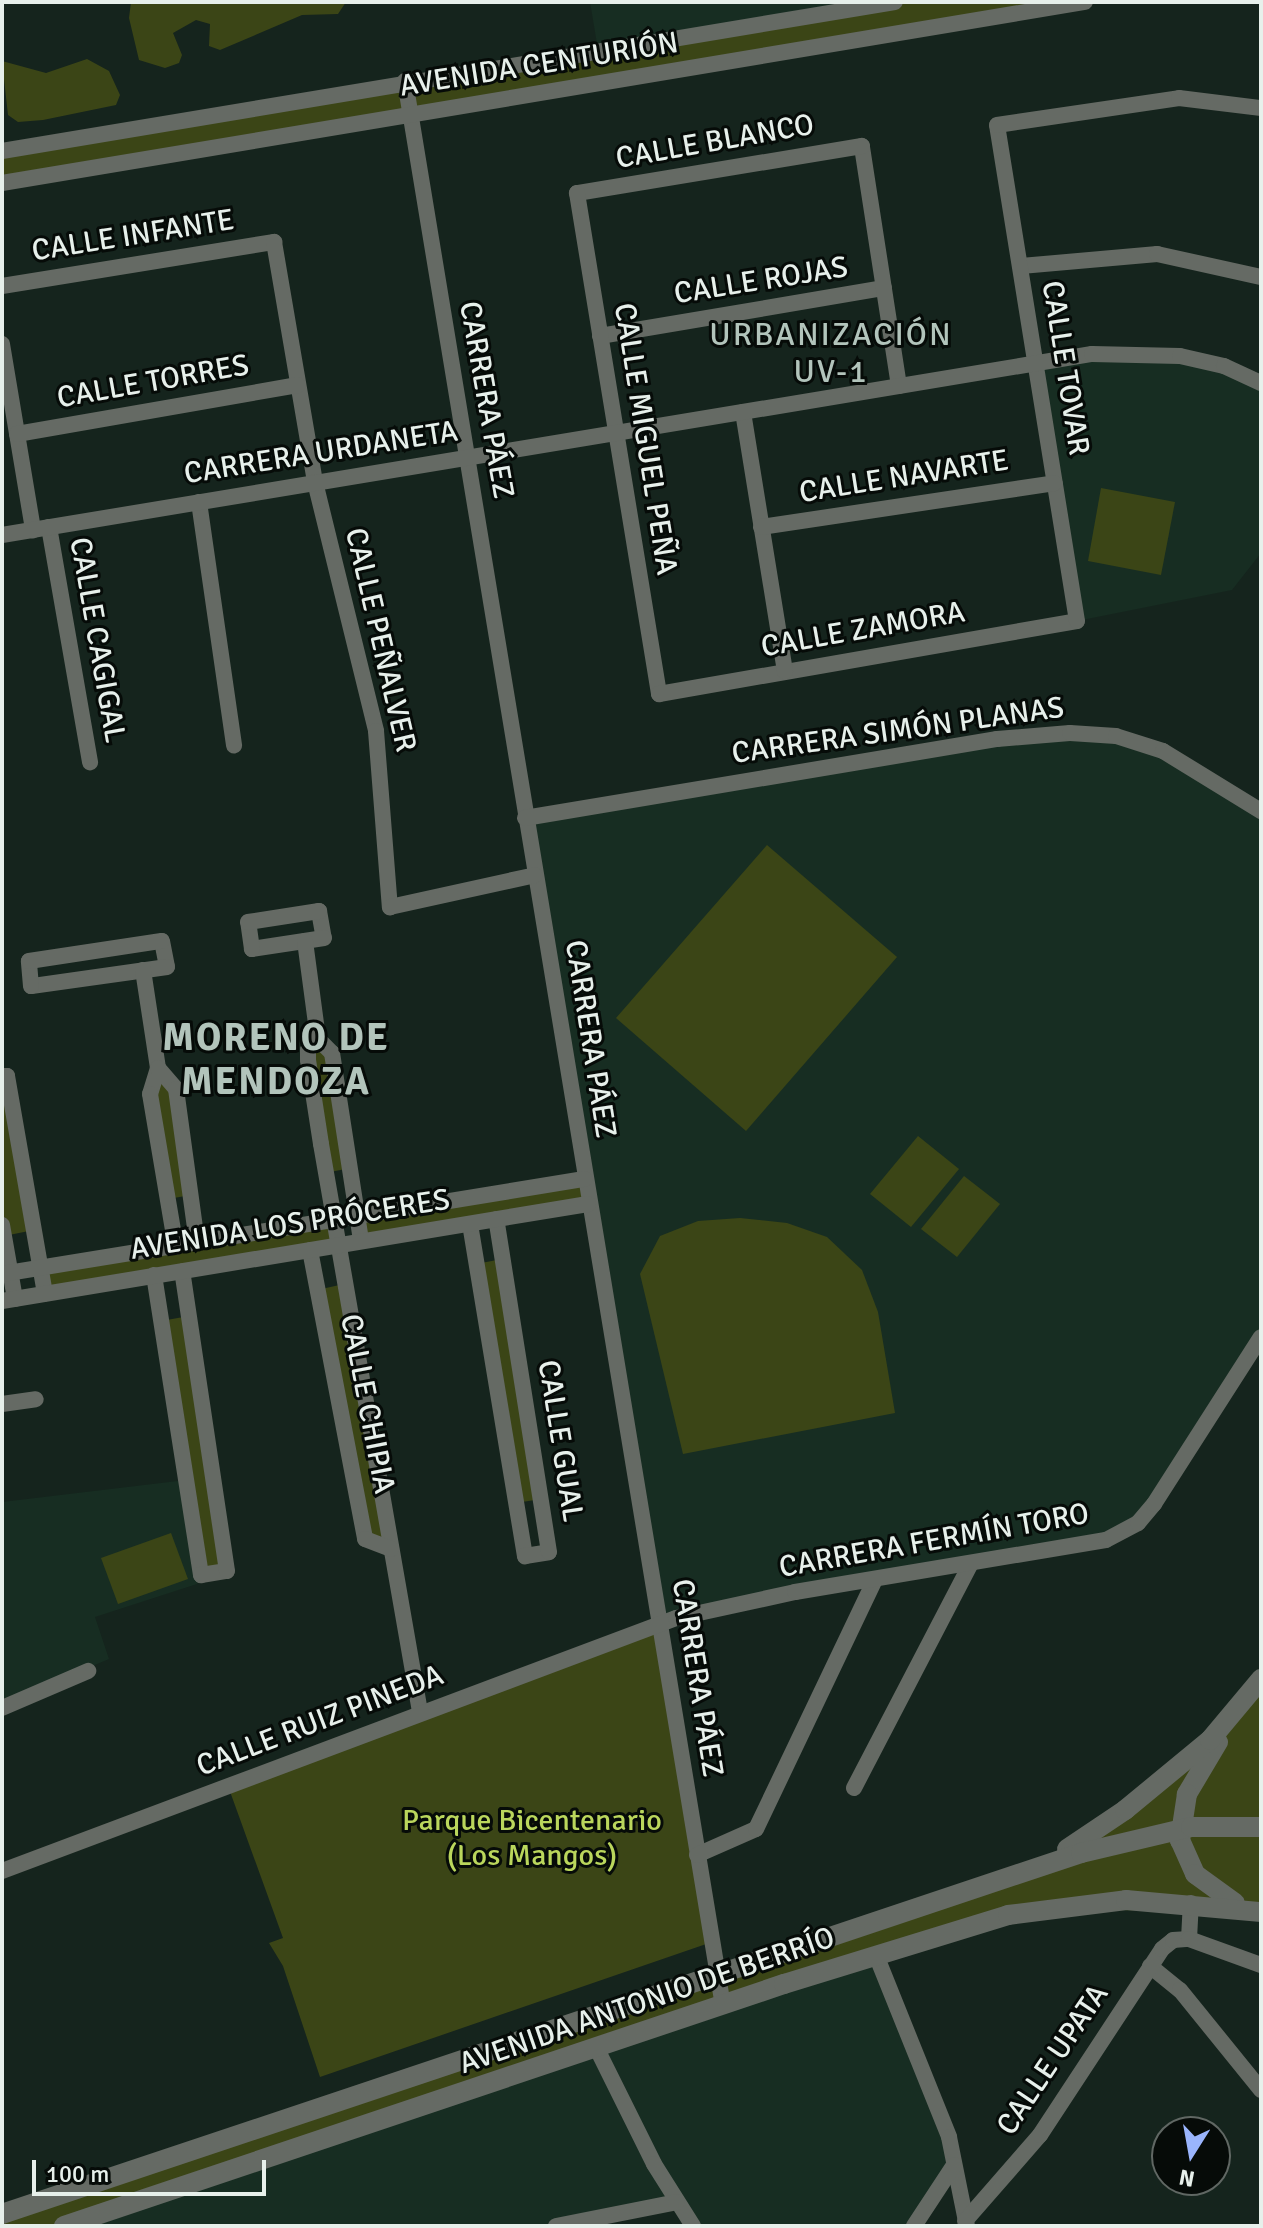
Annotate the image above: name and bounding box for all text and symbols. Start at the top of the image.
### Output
street label: AVENIDA CENTURIÓN [397,25,681,105]
street label: CALLE BLANCO [613,107,817,177]
street label: CALLE INFANTE [29,202,237,270]
street label: CALLE ROJAS [672,250,850,312]
street label: CALLE TOVAR [1033,278,1097,458]
street label: CARRERA PÁEZ [451,298,521,502]
street label: CALLE MIGUEL PEÑA [606,300,684,578]
district label: URBANIZACIÓN UV-1 [709,317,953,392]
street label: CALLE TORRES [54,347,252,417]
street label: CARRERA URDANETA [182,414,460,492]
street label: CALLE NAVARTE [797,443,1011,511]
street label: CALLE PEÑALVER [337,525,423,755]
street label: CALLE CAGIGAL [61,535,133,745]
street label: CALLE ZAMORA [758,594,968,666]
street label: CARRERA SIMÓN PLANAS [730,690,1066,772]
street label: CARRERA PÁEZ [557,938,623,1140]
district label: MORENO DE MENDOZA [162,1015,390,1104]
street label: AVENIDA LOS PRÓCERES [128,1182,452,1268]
street label: CALLE CHIPIA [332,1311,402,1497]
street label: CALLE GUAL [529,1358,591,1524]
street label: CARRERA FERMÍN TORO [776,1496,1092,1586]
street label: CARRERA PÁEZ [664,1577,730,1779]
street label: CALLE RUIZ PINEDA [192,1657,448,1785]
park label: Parque Bicentenario (Los Mangos) [402,1803,662,1874]
street label: AVENIDA ANTONIO DE BERRÍO [454,1920,840,2082]
street label: CALLE UPATA [989,1978,1117,2142]
north arrow [1151,2116,1231,2196]
scale bar [36,2144,270,2194]
text: 100 m [46,2159,109,2189]
text: N [1177,2163,1197,2193]

